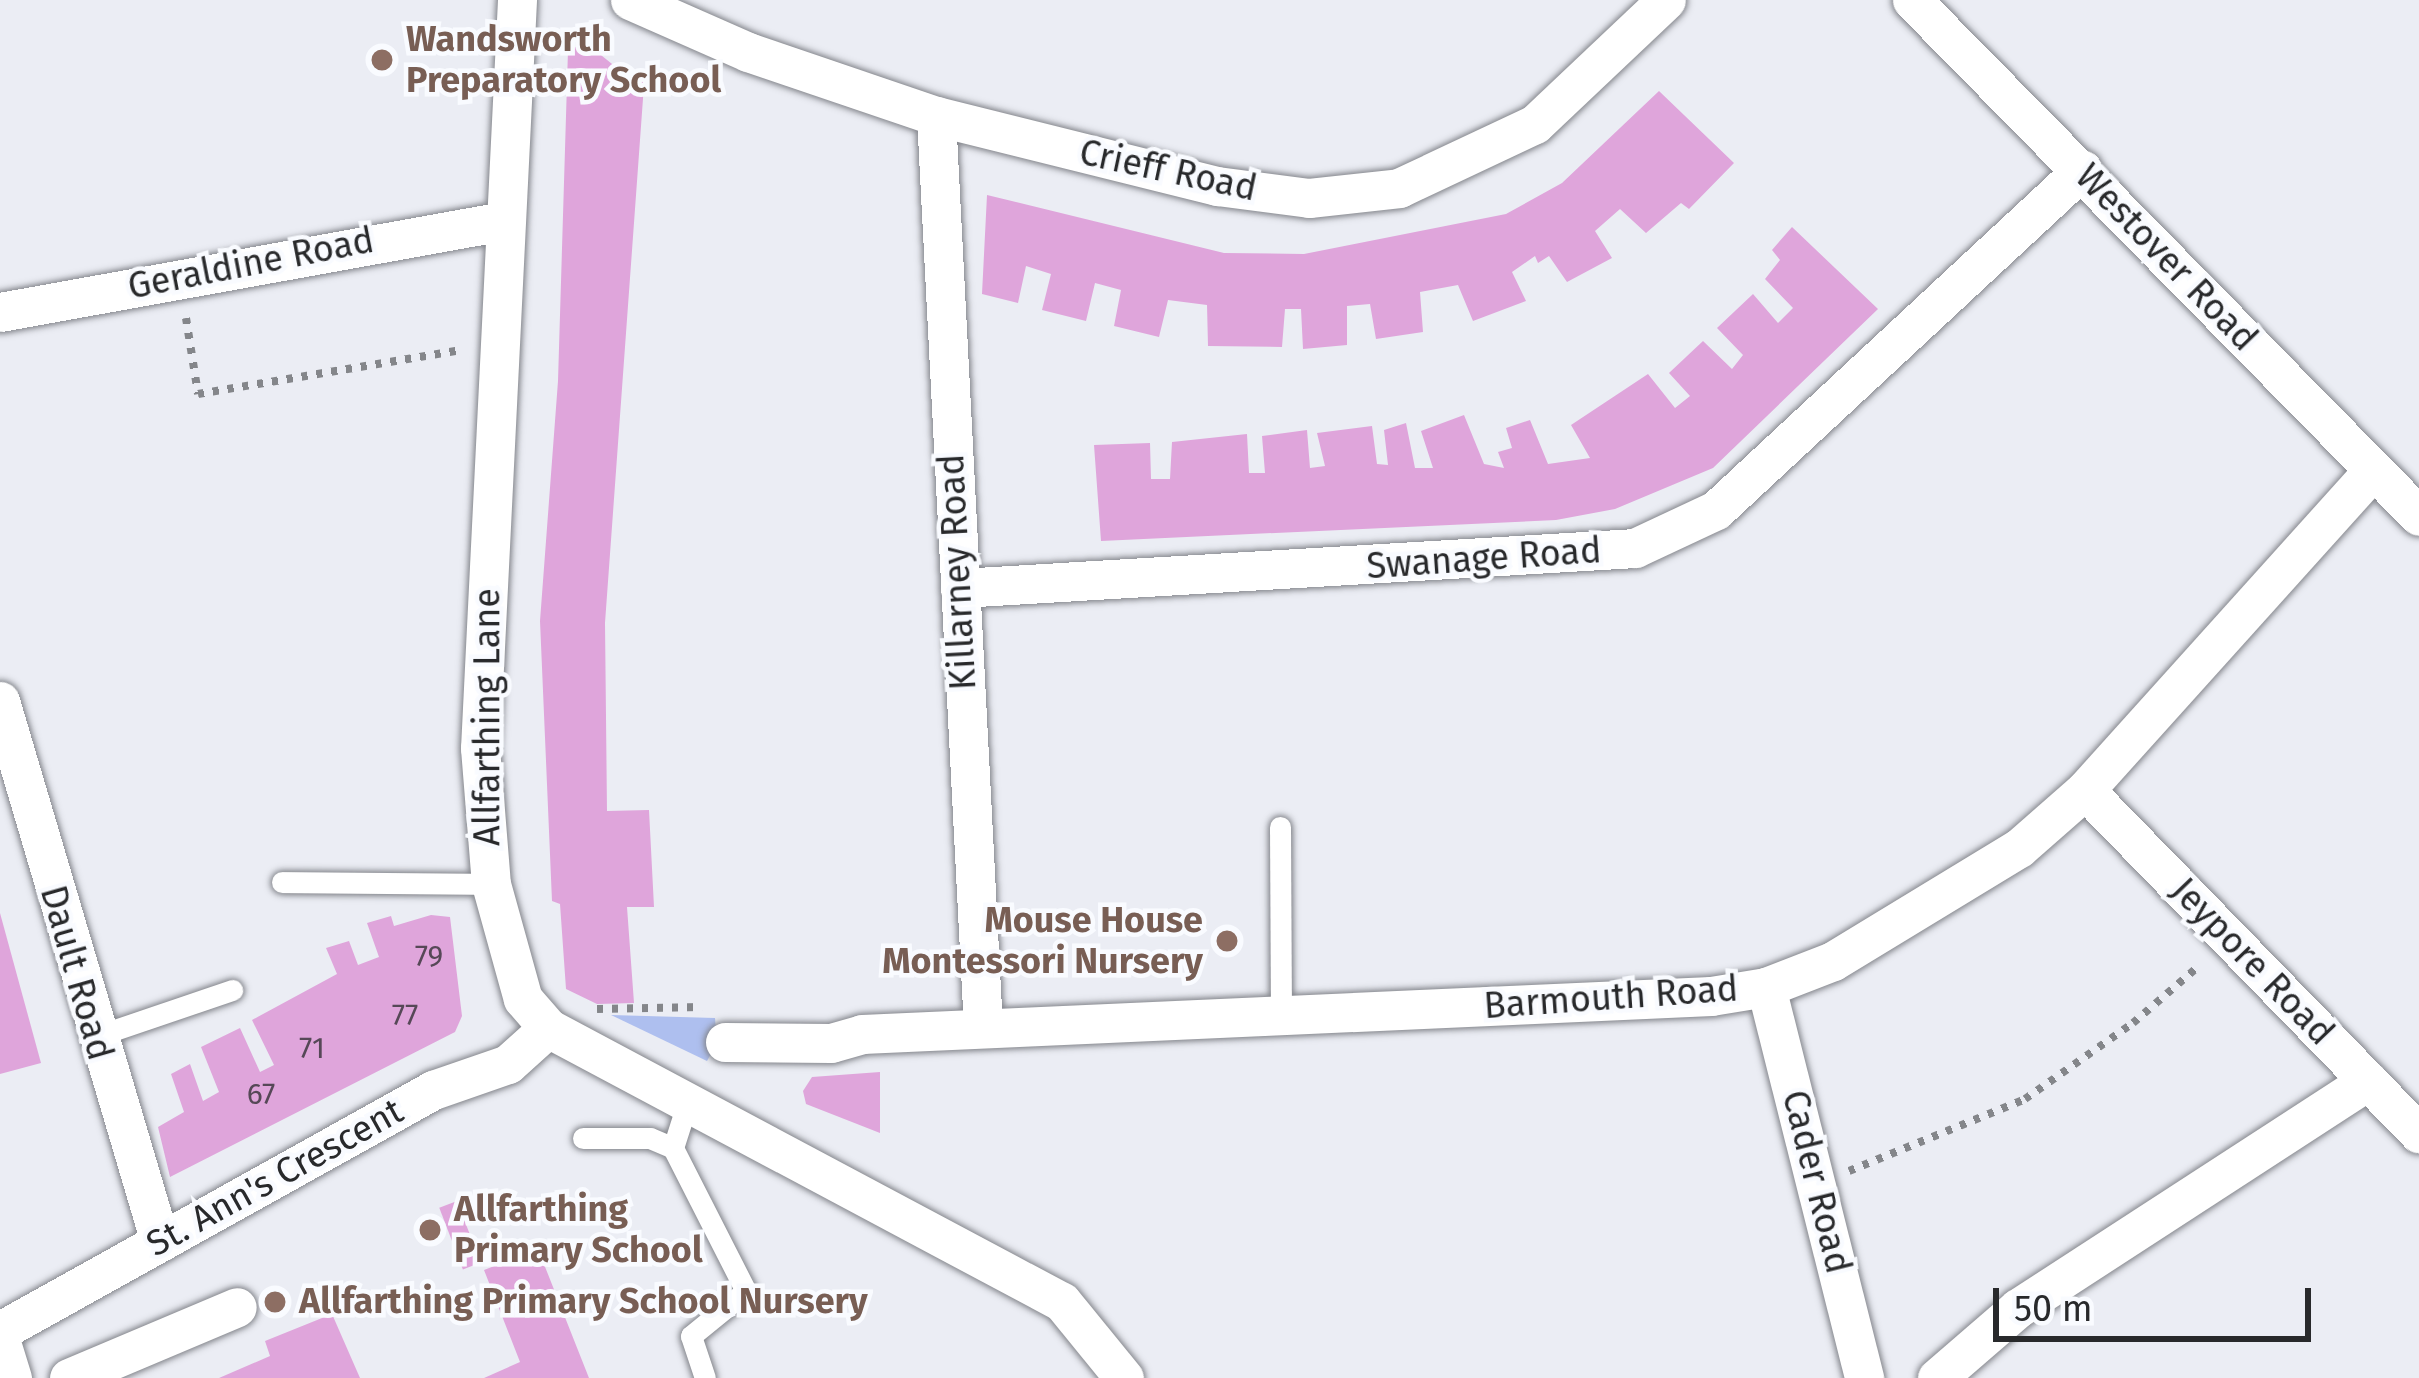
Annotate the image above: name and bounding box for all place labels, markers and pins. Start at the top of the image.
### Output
place label: Wandsworth Preparatory School [406,17,721,102]
marker: Wandsworth Preparatory School [369,47,395,73]
place label: Mouse House Montessori Nursery [882,898,1203,983]
marker: Mouse House Montessori Nursery [1214,928,1240,954]
place label: Allfarthing Primary School [454,1187,703,1272]
marker: Allfarthing Primary School [417,1217,443,1243]
place label: Allfarthing Primary School Nursery [299,1280,868,1324]
marker: Allfarthing Primary School Nursery [262,1289,288,1315]

